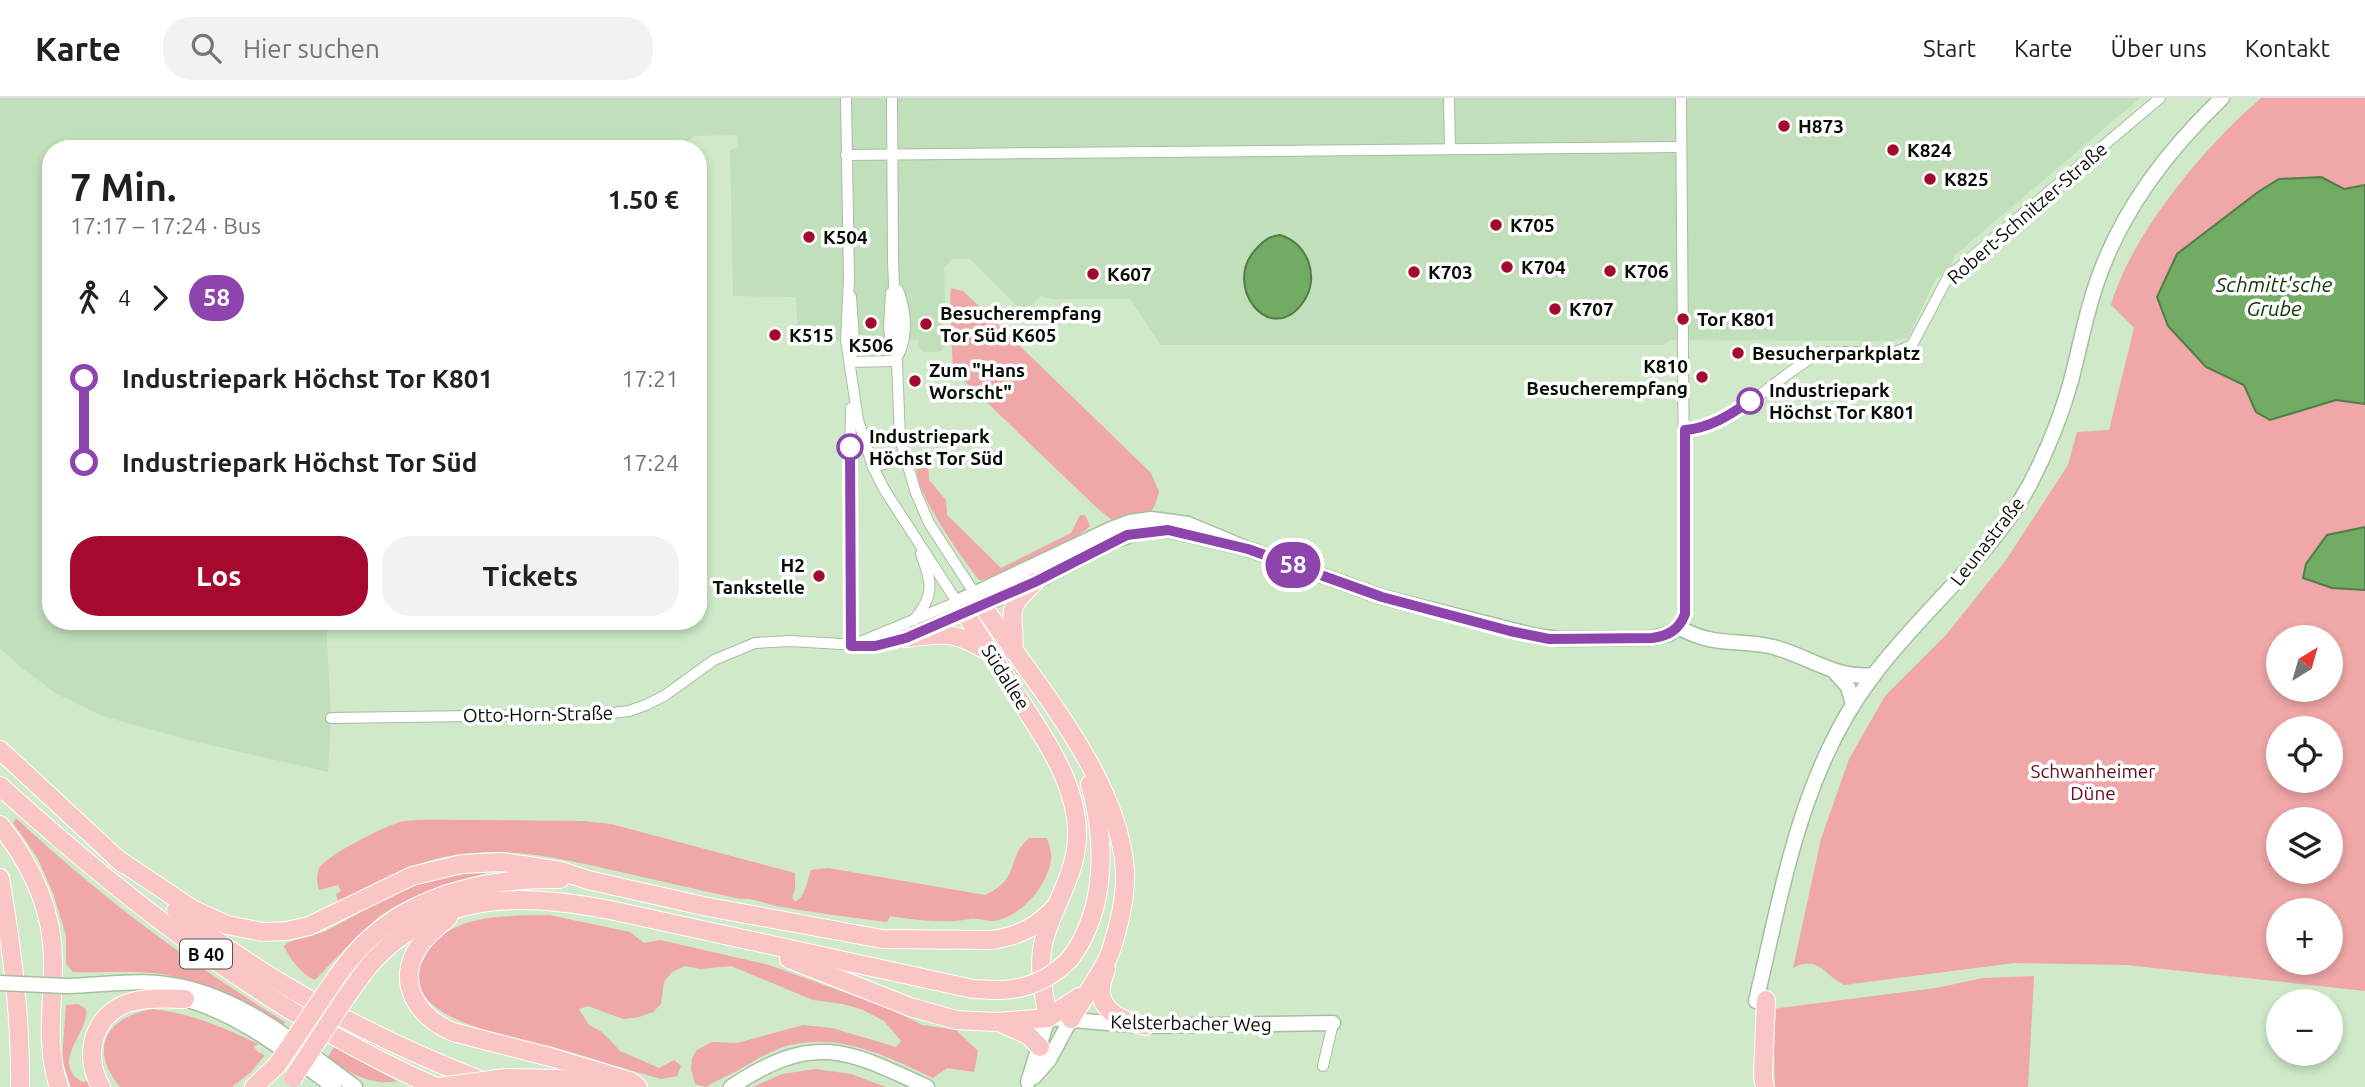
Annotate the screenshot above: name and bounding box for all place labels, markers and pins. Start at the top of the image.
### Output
place label: H873 [1798,115,1844,137]
marker: H873 [1776,118,1792,134]
place label: K824 [1907,139,1952,161]
marker: K824 [1885,142,1901,158]
place label: K825 [1944,168,1989,190]
marker: K825 [1922,171,1938,187]
place label: K705 [1510,214,1555,236]
marker: K705 [1488,217,1504,233]
place label: K504 [823,226,868,248]
marker: K504 [801,229,817,245]
place label: K704 [1521,256,1566,278]
marker: K704 [1499,259,1515,275]
place label: K706 [1624,260,1669,282]
place label: K703 [1428,261,1473,283]
place label: K607 [1107,263,1152,285]
marker: K706 [1602,263,1618,279]
marker: K703 [1406,264,1422,280]
marker: K607 [1085,266,1101,282]
place label: K707 [1569,298,1614,320]
marker: K707 [1547,301,1563,317]
place label: Besucherempfang Tor Süd K605 [940,302,1102,346]
place label: Tor K801 [1697,308,1776,330]
marker: Tor K801 [1675,311,1691,327]
marker: K506 [863,315,879,331]
marker: Besucherempfang Tor Süd K605 [918,316,934,332]
place label: K515 [789,324,834,346]
marker: K515 [767,327,783,343]
place label: K506 [849,334,893,356]
place label: Besucherparkplatz [1752,342,1920,364]
marker: Besucherparkplatz [1730,345,1746,361]
place label: K810 Besucherempfang [1526,355,1688,399]
place label: Zum "Hans Worscht" [929,359,1025,403]
marker: K810 Besucherempfang [1694,369,1710,385]
marker: Zum "Hans Worscht" [907,373,923,389]
place label: Industriepark Höchst Tor K801 [1769,379,1915,423]
marker: Industriepark Höchst Tor K801 [1737,388,1763,414]
place label: Industriepark Höchst Tor Süd [869,425,1003,469]
marker: Industriepark Höchst Tor Süd [837,434,863,460]
place label: H2 Tankstelle [712,554,805,598]
marker: H2 Tankstelle [811,568,827,584]

